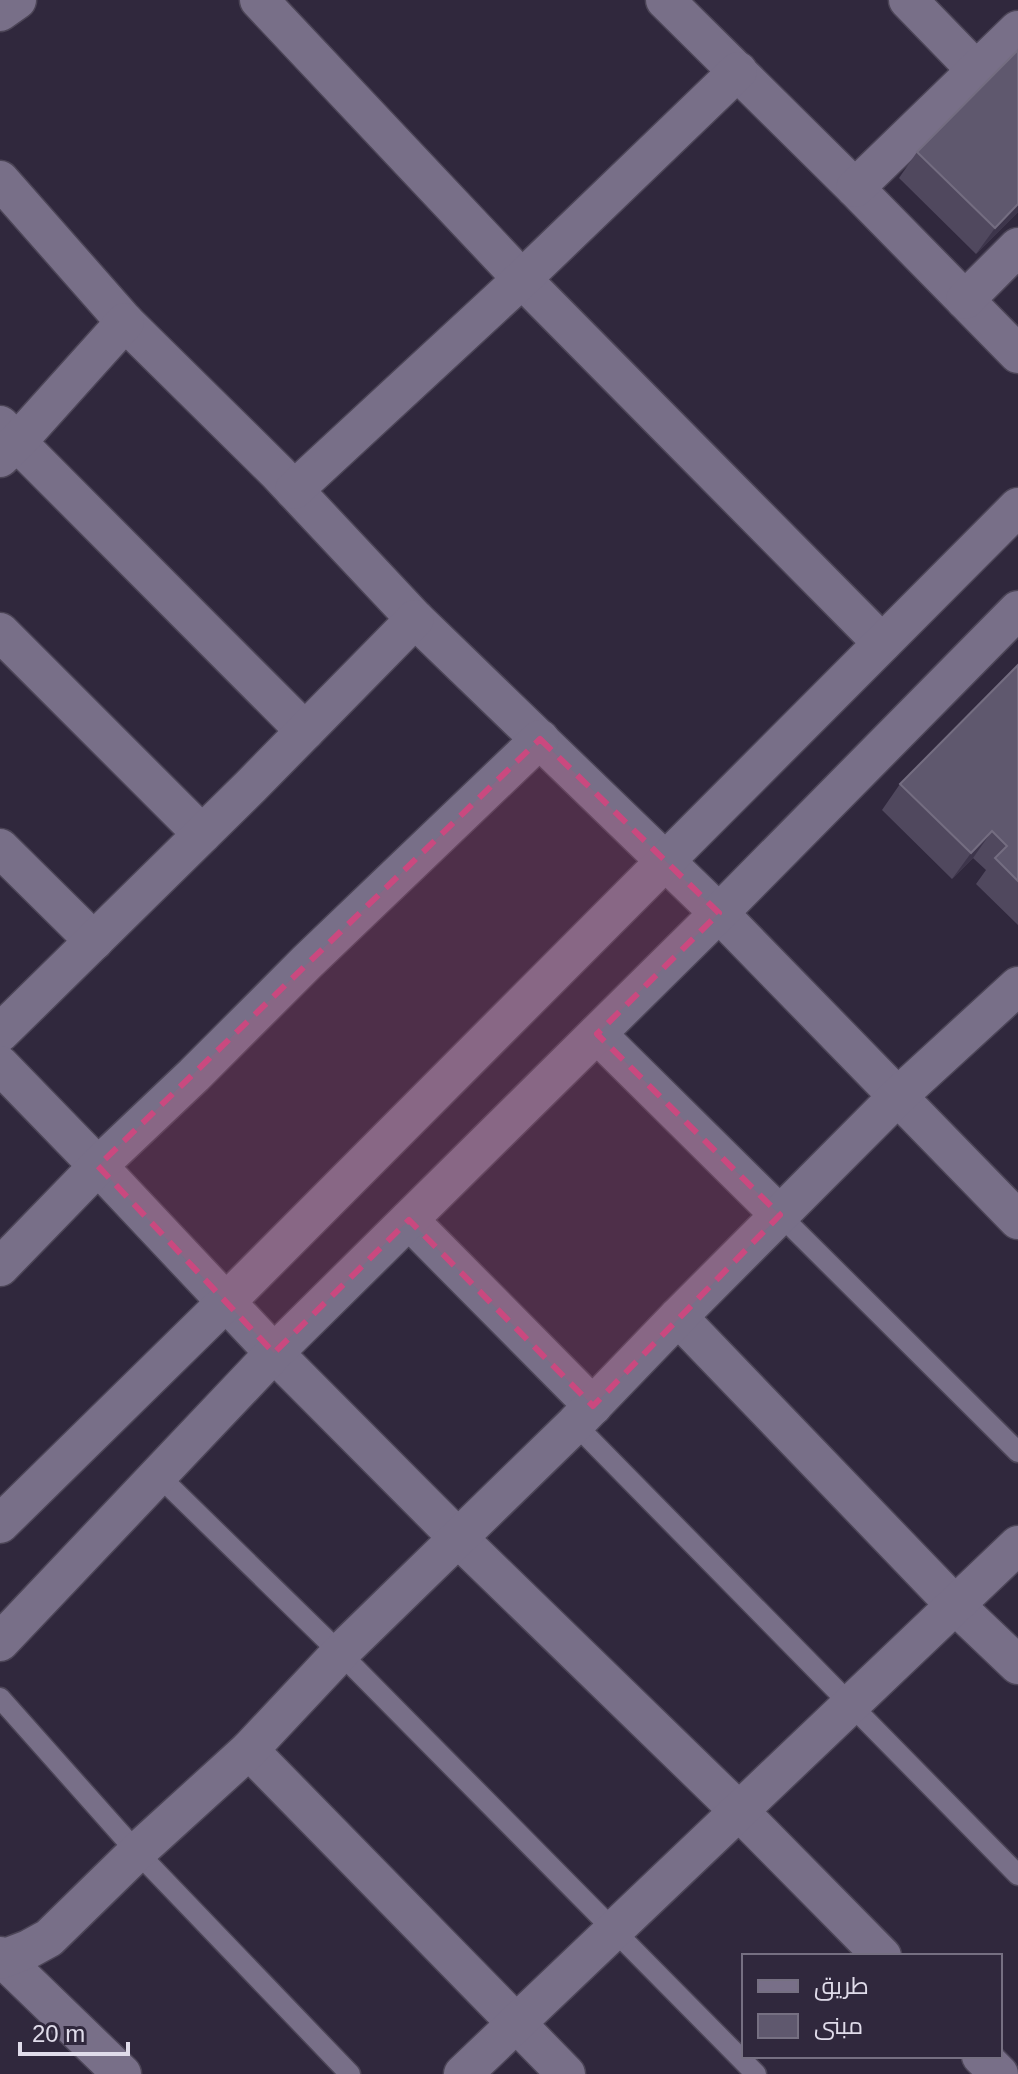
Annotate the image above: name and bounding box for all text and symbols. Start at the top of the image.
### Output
legend [742,1954,1002,2058]
text: طريق [814,1972,869,2001]
scale bar [20,2006,128,2056]
text: مبنى [814,2012,863,2040]
text: 20 m [32,2020,85,2047]

